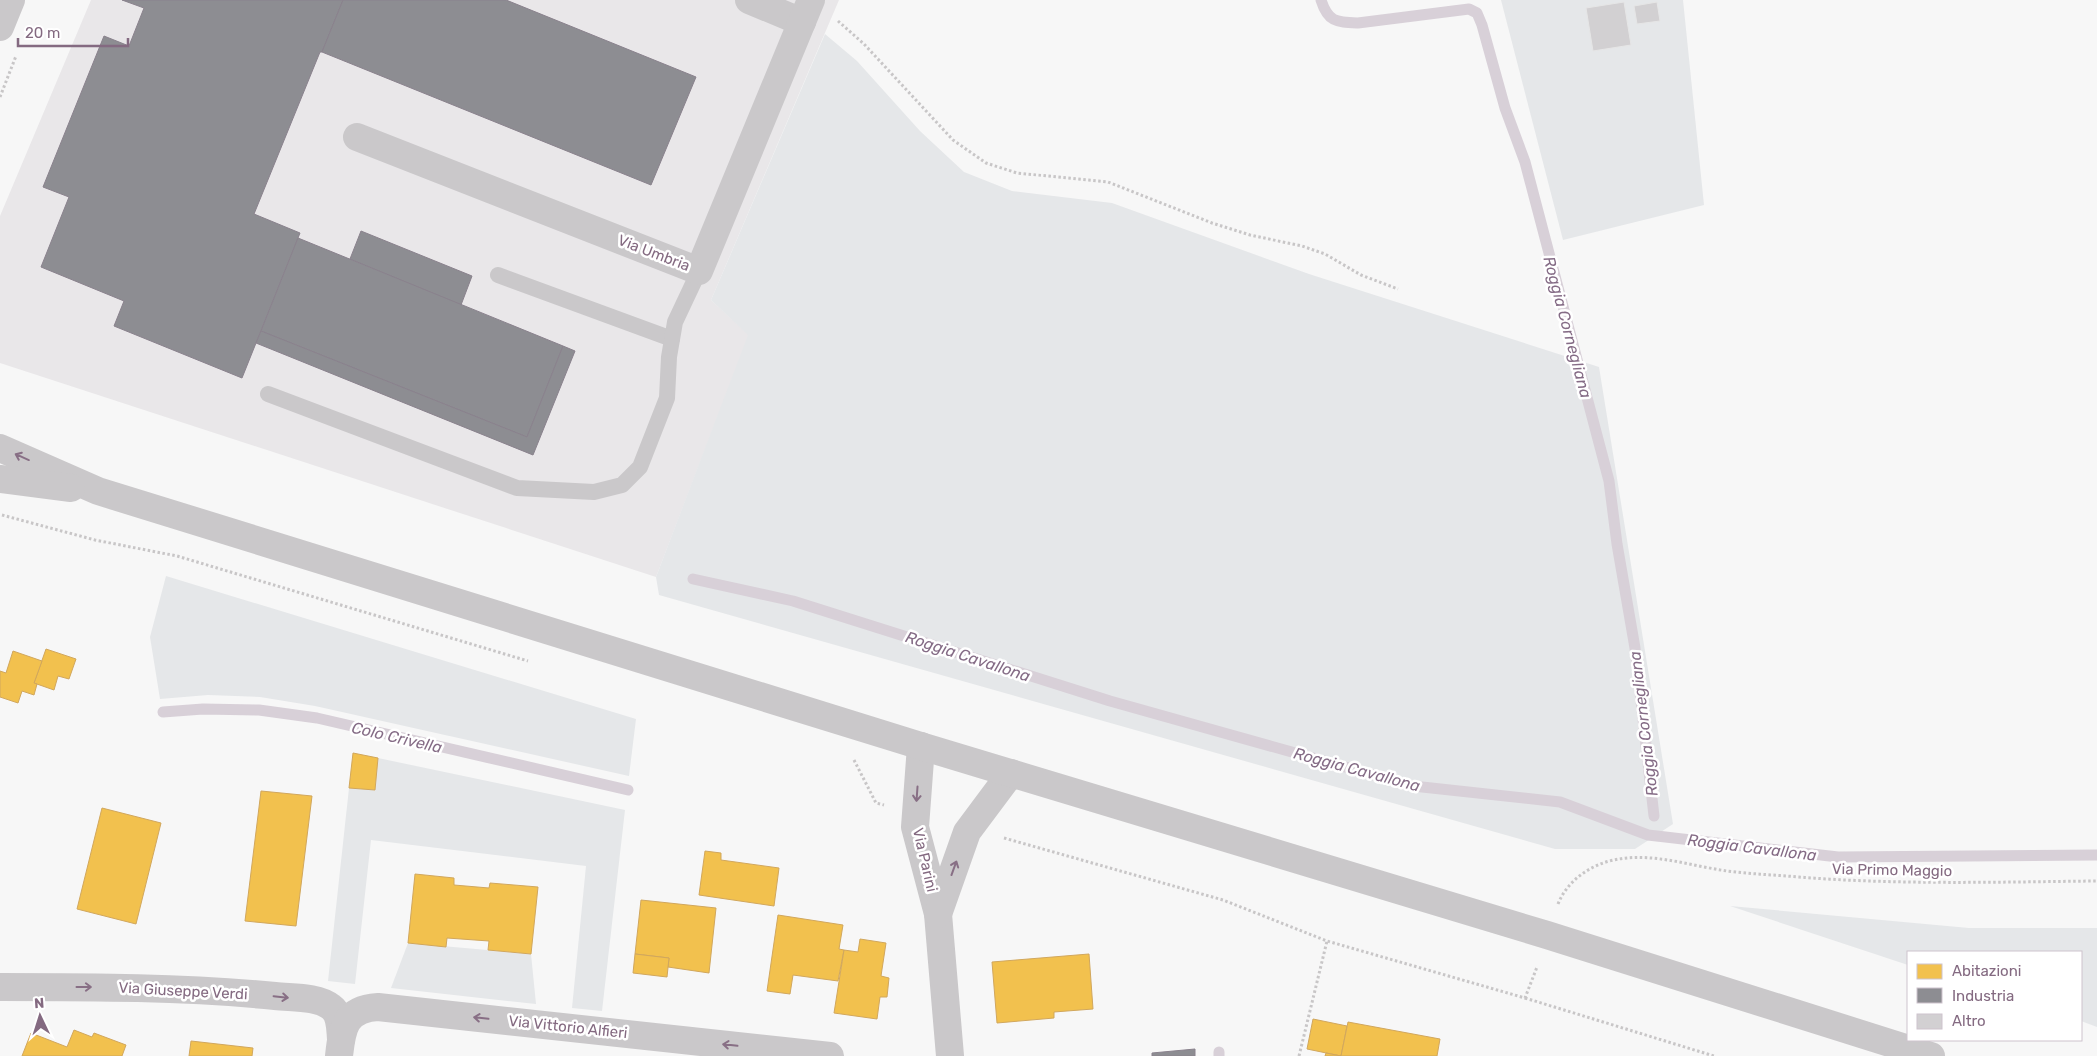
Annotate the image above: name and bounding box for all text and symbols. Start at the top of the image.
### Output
scale bar [18,15,128,47]
text: 20 m [25,24,60,42]
street label: Via Umbria [615,231,693,275]
water label: Roggia Cornegliana [1539,254,1596,400]
one-way arrow [15,452,30,462]
water label: Roggia Cavallona [903,627,1033,686]
water label: Roggia Cornegliana [1625,650,1662,798]
water label: Colo Crivella [350,718,444,757]
water label: Roggia Cavallona [1292,743,1422,795]
one-way arrow [913,786,922,802]
street label: Via Parini [909,826,941,894]
water label: Roggia Cavallona [1686,830,1818,865]
street label: Via Primo Maggio [1832,860,1952,880]
one-way arrow [950,861,959,877]
legend [1907,951,2082,1041]
text: Abitazioni [1952,962,2021,980]
street label: Via Giuseppe Verdi [118,979,248,1003]
one-way arrow [75,982,91,992]
text: Industria [1952,987,2014,1005]
north arrow [15,991,65,1041]
one-way arrow [273,992,289,1002]
text: N [34,995,45,1012]
street label: Via Vittorio Alfieri [508,1012,628,1042]
text: Altro [1952,1012,1986,1030]
one-way arrow [473,1013,489,1023]
one-way arrow [722,1040,738,1050]

